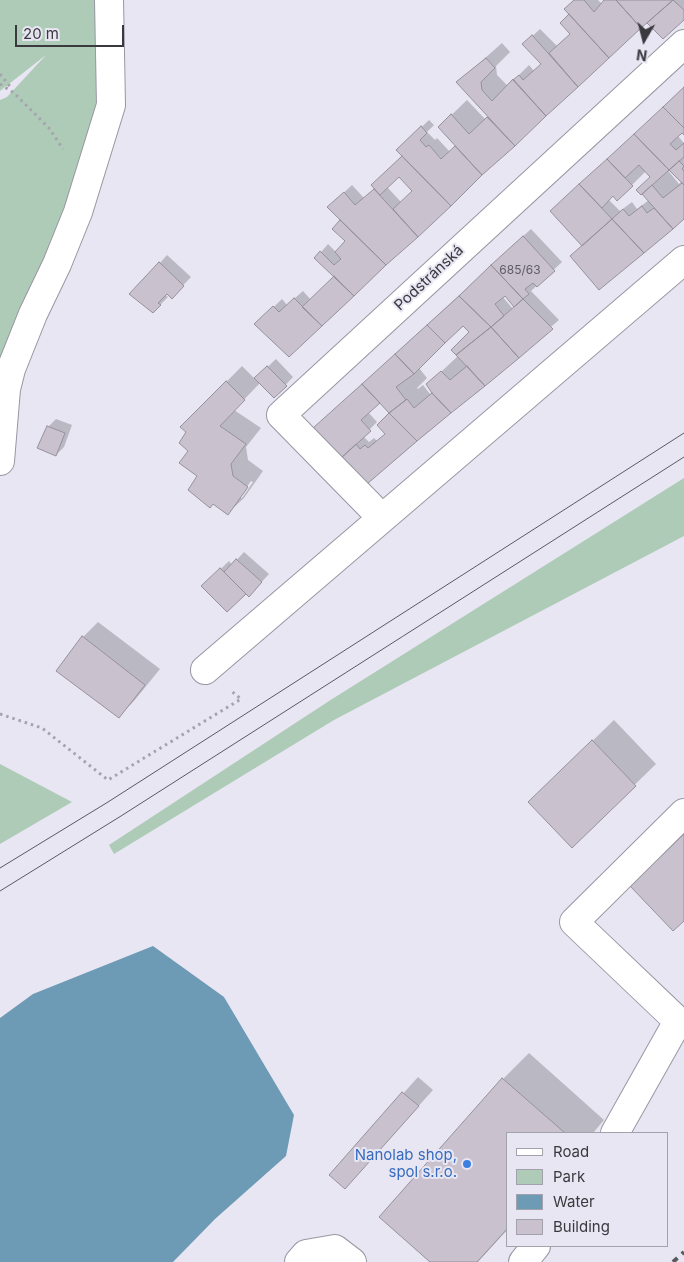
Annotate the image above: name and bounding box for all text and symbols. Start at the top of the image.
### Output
scale bar [18,15,126,47]
north arrow [619,15,669,65]
text: 20 m [23,24,59,43]
text: N [635,46,648,65]
street label: Podstránská [391,241,467,315]
house number: 685/63 [499,263,541,277]
legend [507,1132,669,1247]
text: Road [553,1142,589,1161]
place label: Nanolab shop, spol s.r.o. [355,1146,457,1181]
marker: Nanolab shop, spol s.r.o. [461,1158,473,1170]
text: Park [553,1167,585,1186]
text: Water [553,1192,595,1211]
text: Building [553,1217,610,1236]

